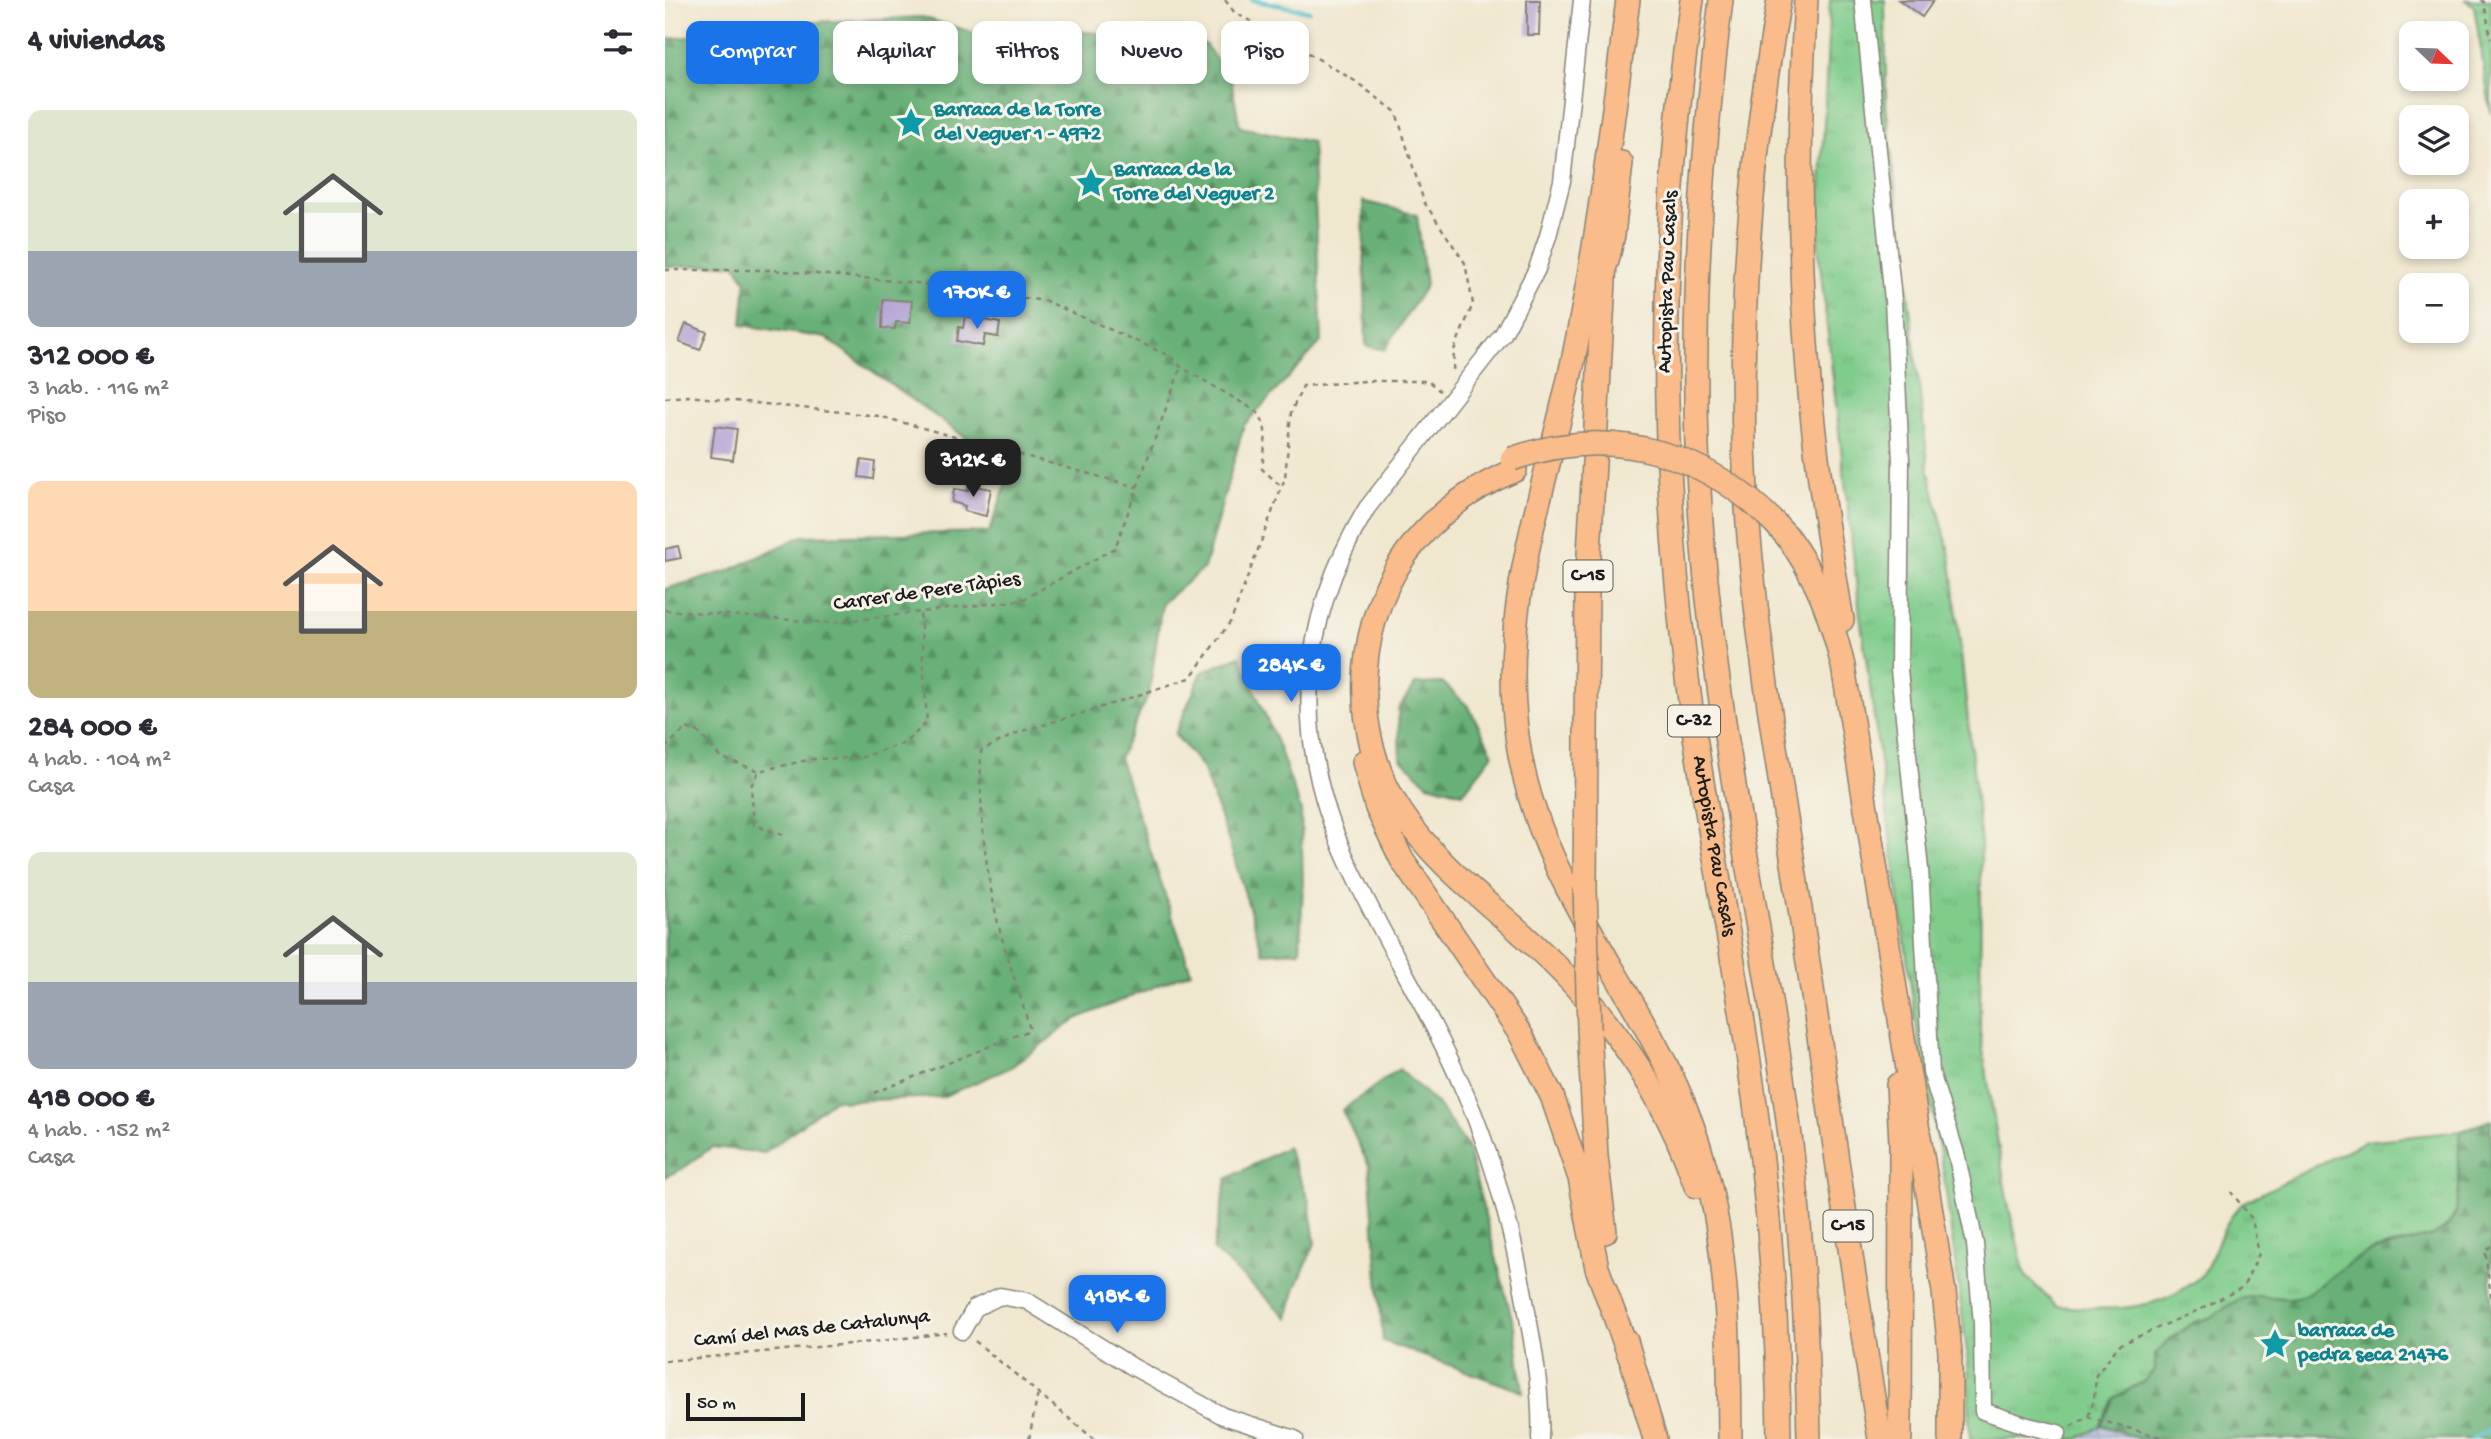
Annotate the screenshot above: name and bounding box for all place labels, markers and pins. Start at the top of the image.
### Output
place label: Barraca de la Torre del Veguer 1 - 4972 [933,99,1102,148]
place icon: Barraca de la Torre del Veguer 1 - 4972 [894,106,928,140]
place label: Barraca de la Torre del Veguer 2 [1112,159,1275,208]
place icon: Barraca de la Torre del Veguer 2 [1074,166,1108,200]
pin: 170K € [920,272,1034,331]
pin: 312K € [916,440,1030,499]
pin: 284K € [1234,644,1348,704]
pin: 418K € [1060,1276,1174,1335]
place label: barraca de pedra seca 21476 [2297,1320,2450,1369]
place icon: barraca de pedra seca 21476 [2258,1327,2292,1361]

